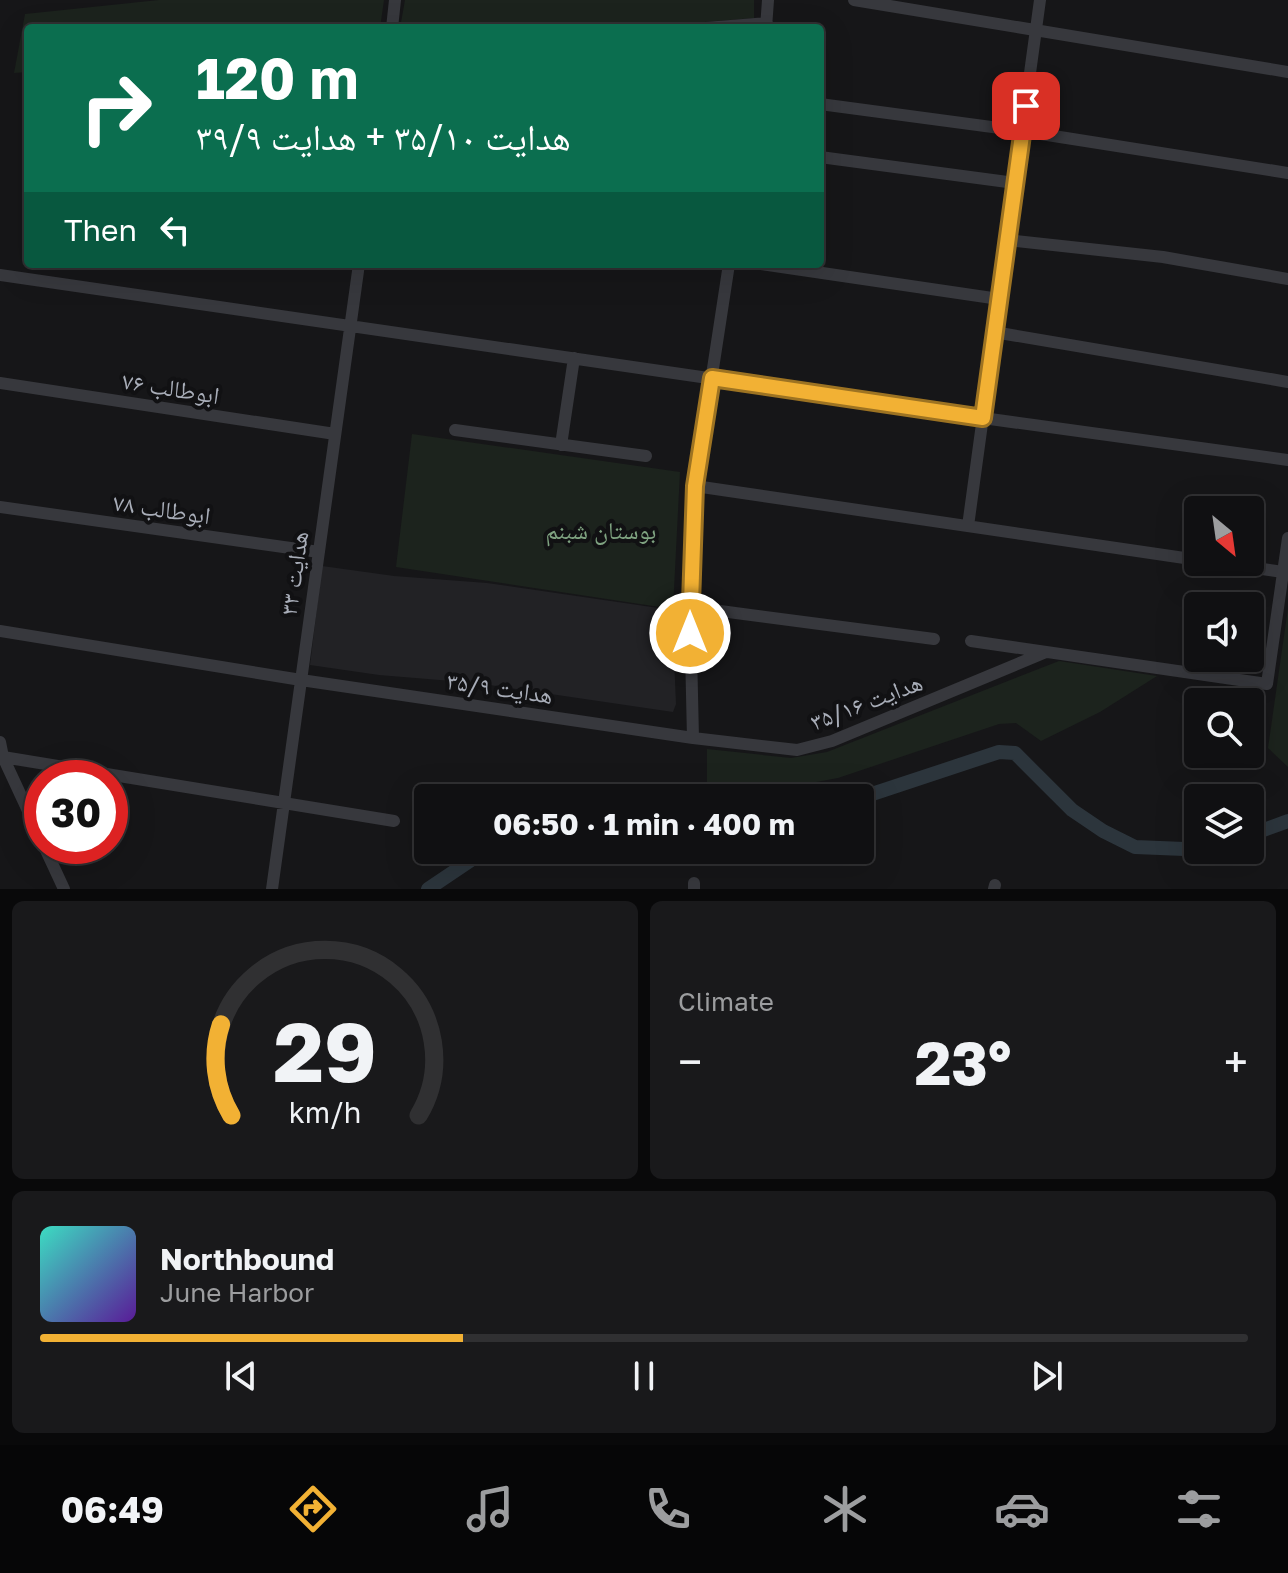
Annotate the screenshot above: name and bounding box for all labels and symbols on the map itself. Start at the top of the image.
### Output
pin [992,72,1060,140]
street label: ابوطالب ۷۶ [120,365,222,410]
street label: ابوطالب ۷۸ [111,487,212,530]
north arrow [1184,496,1264,576]
park label: بوستان شبنم [546,515,656,547]
street label: هدایت ۳۳ [273,529,314,617]
position arrow [648,591,732,675]
street label: هدایت ۳۵/۹ [445,665,555,709]
street label: هدایت ۳۵/۱۶ [806,666,926,736]
speed limit sign: 30 [24,760,128,864]

